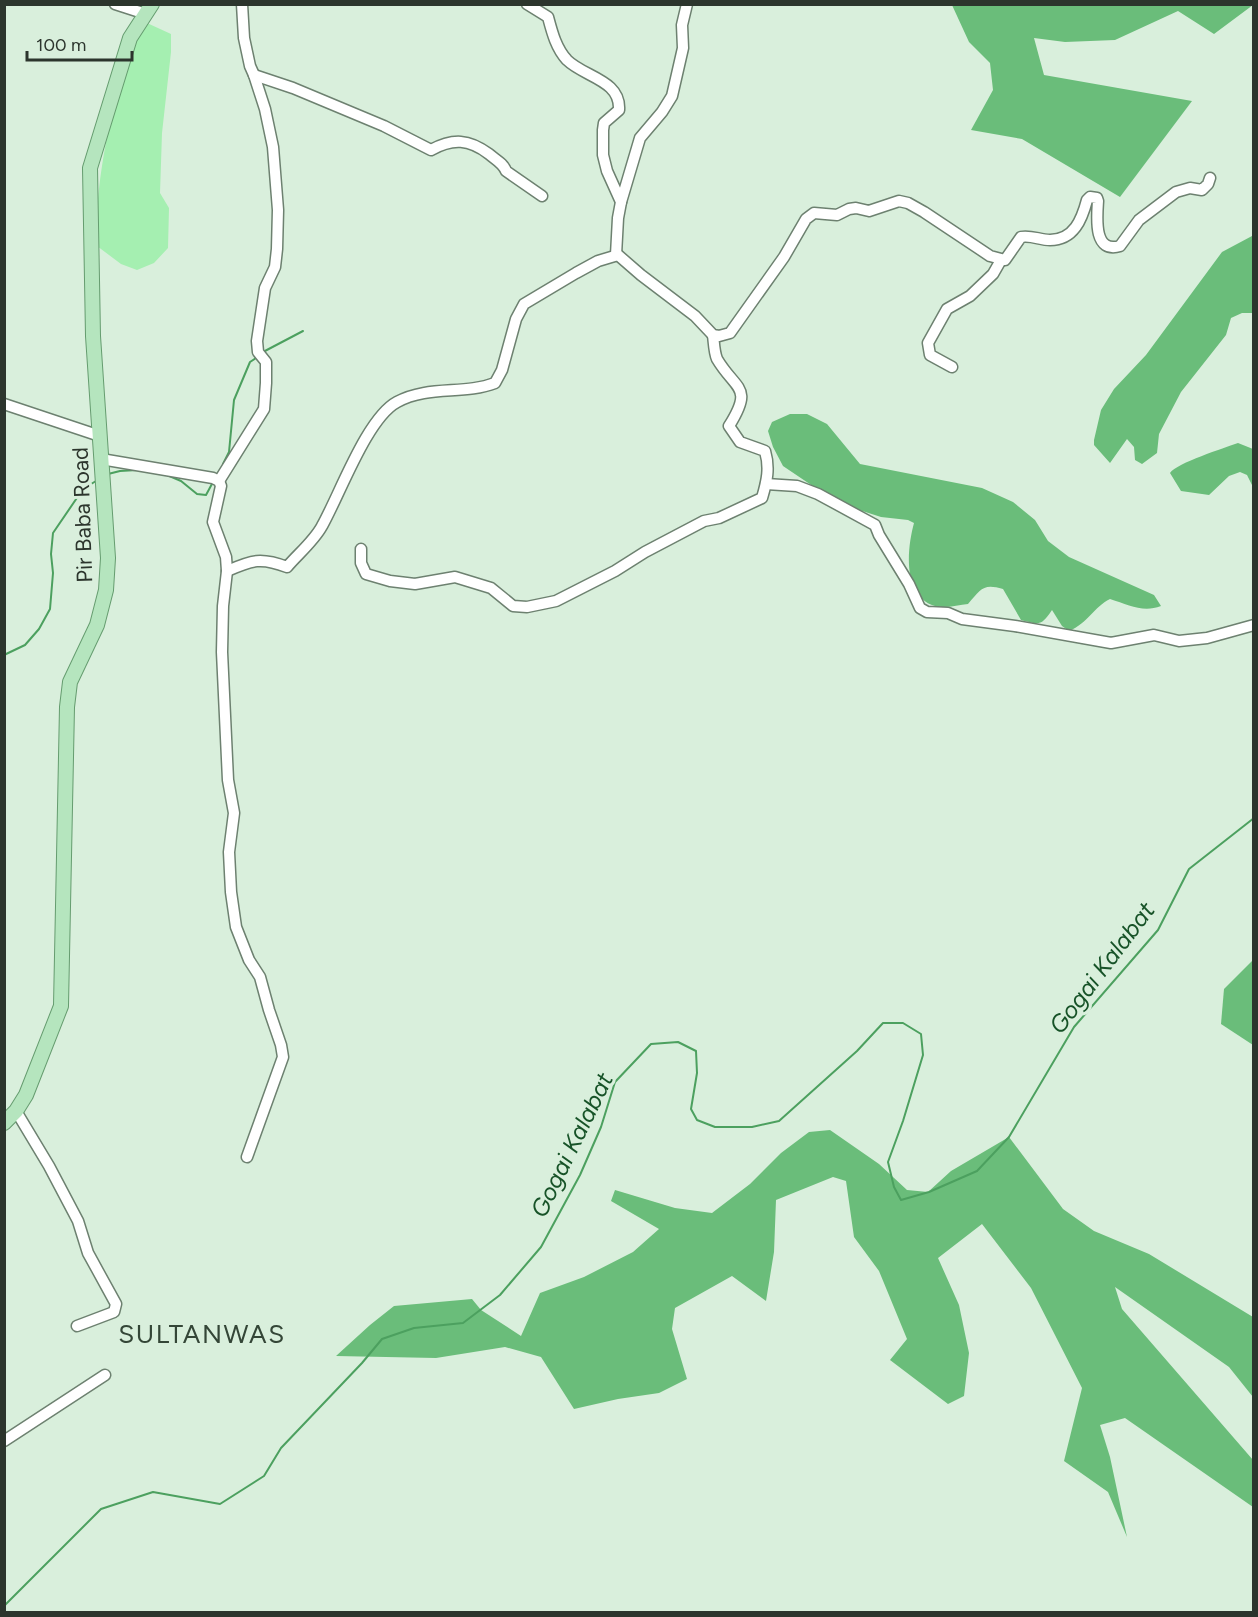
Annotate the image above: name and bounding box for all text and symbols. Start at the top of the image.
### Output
scale bar [27,24,132,62]
text: 100 m [36,34,86,56]
street label: Pir Baba Road [67,447,98,583]
water label: Gogai Kalabat [1043,896,1161,1039]
water label: Gogai Kalabat [524,1067,619,1222]
district label: SULTANWAS [118,1318,286,1350]

